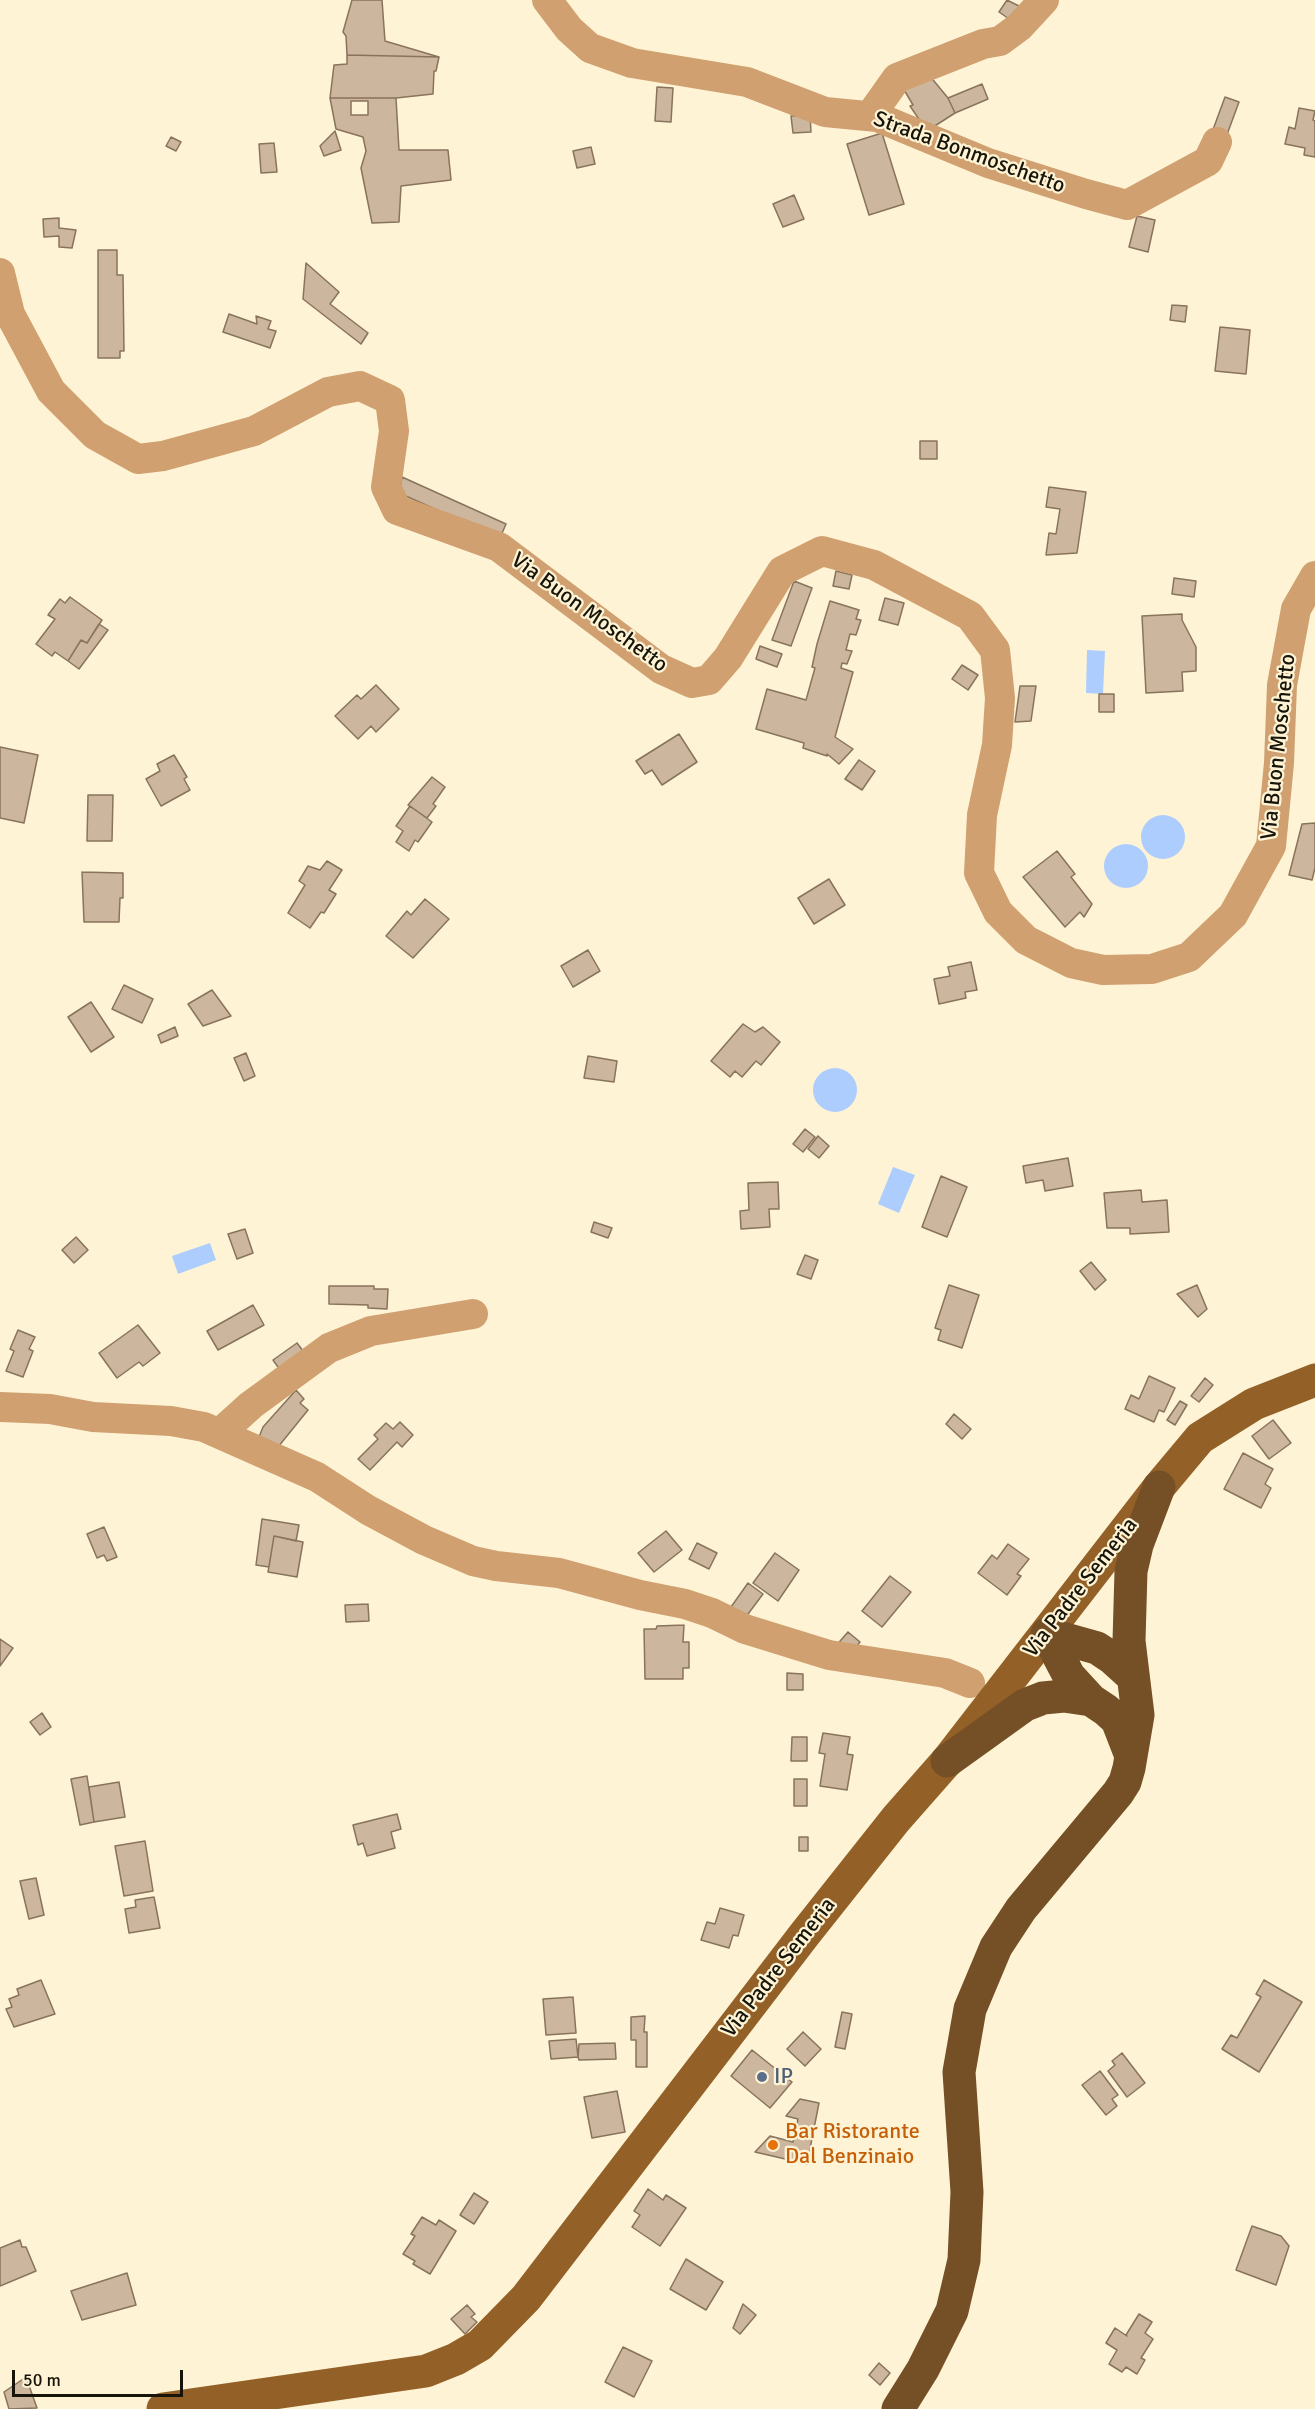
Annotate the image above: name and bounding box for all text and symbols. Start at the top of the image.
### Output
street label: Strada Bonmoschetto [870,106,1068,200]
street label: Via Buon Moschetto [506,547,672,679]
street label: Via Buon Moschetto [1256,653,1302,841]
street label: Via Padre Semeria [1018,1513,1144,1663]
street label: Via Padre Semeria [716,1893,842,2043]
place label: IP [774,2064,793,2090]
marker: IP [755,2070,769,2084]
place label: Bar Ristorante Dal Benzinaio [785,2119,920,2170]
marker: Bar Ristorante Dal Benzinaio [766,2138,780,2152]
scale bar [15,2358,186,2396]
text: 50 m [23,2369,61,2391]

